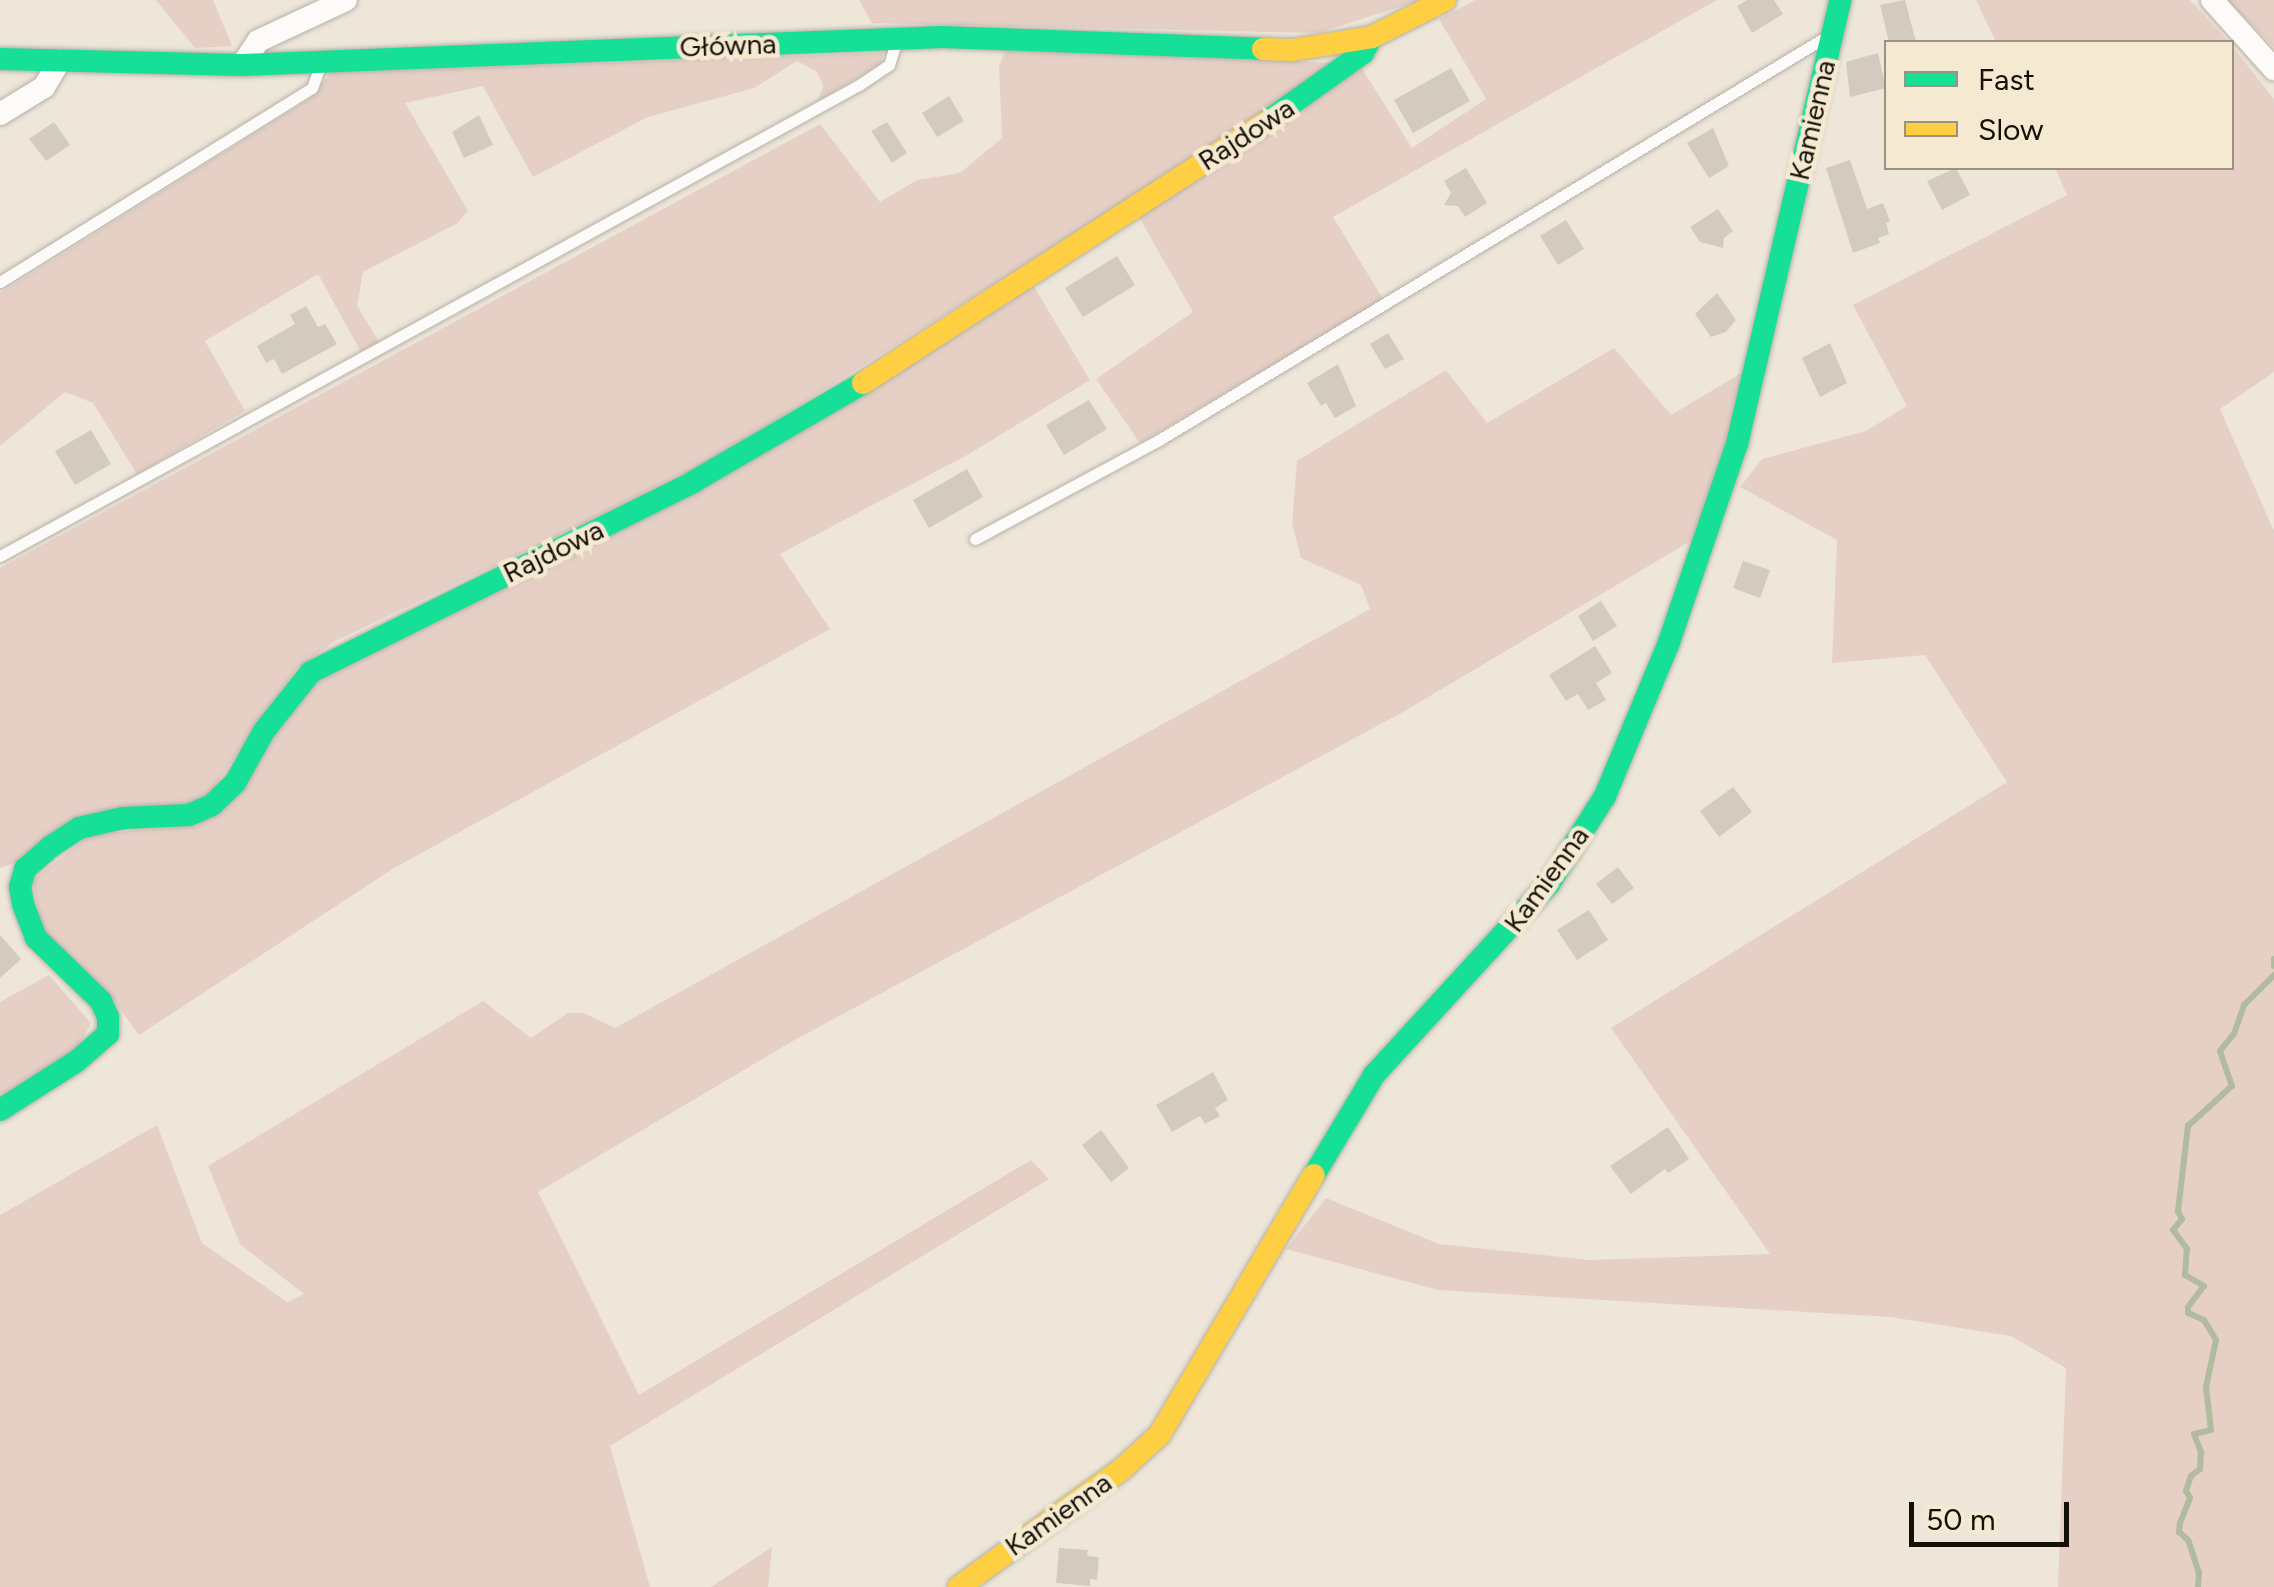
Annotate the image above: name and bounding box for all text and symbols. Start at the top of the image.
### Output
street label: Główna [679,27,777,63]
legend [1884,40,2234,170]
street label: Kamienna [1782,57,1842,183]
text: Fast [1978,61,2035,98]
street label: Rajdowa [1192,91,1300,177]
text: Slow [1978,111,2044,148]
street label: Rajdowa [497,512,609,590]
street label: Kamienna [1496,820,1596,938]
street label: Kamienna [998,1465,1118,1563]
scale bar [1914,1482,2074,1544]
text: 50 m [1926,1501,1995,1538]

